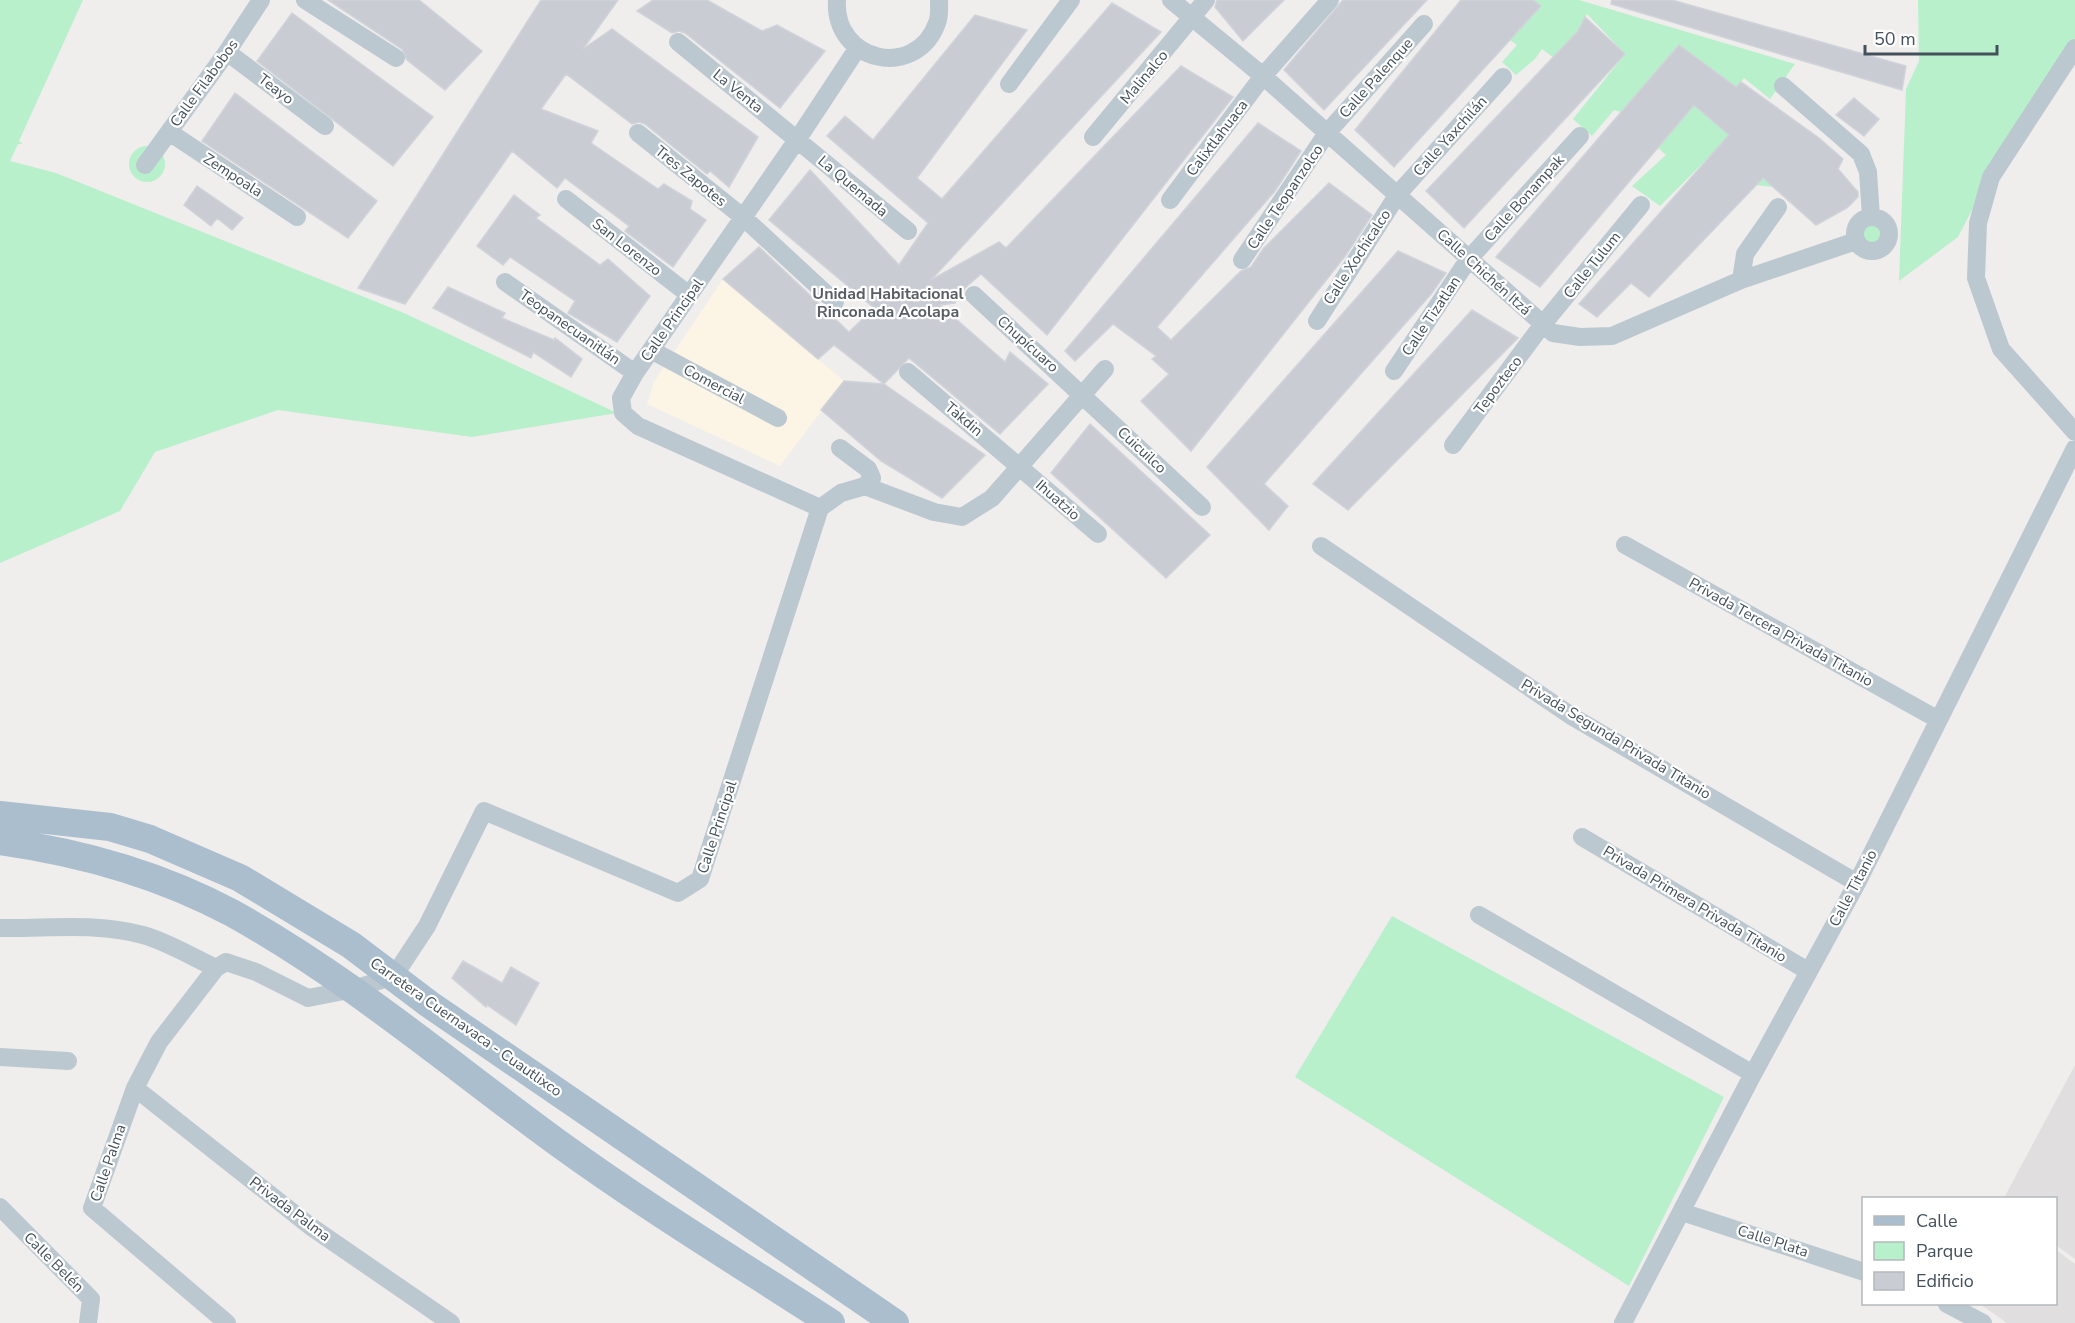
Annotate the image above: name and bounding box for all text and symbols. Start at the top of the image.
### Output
scale bar [1865,18,1997,56]
text: 50 m [1874,27,1916,51]
street label: Calle Palenque [1335,34,1417,122]
street label: Calle Filabobos [165,35,243,131]
street label: Malinalco [1116,46,1172,108]
street label: La Venta [709,65,767,117]
street label: Teayo [254,69,298,109]
street label: Calle Yaxchilán [1409,92,1491,180]
street label: Calixtlahuaca [1182,96,1252,180]
street label: Tres Zapotes [651,141,731,211]
street label: Calle Teopanzolco [1242,141,1328,253]
street label: Zempoala [200,148,266,202]
street label: Calle Bonampak [1480,150,1569,246]
street label: La Quemada [814,151,892,221]
street label: Calle Xochicalco [1319,206,1395,308]
street label: San Lorenzo [588,214,666,280]
street label: Calle Chichén Itzá [1433,224,1535,320]
street label: Calle Tulum [1559,227,1625,303]
street label: Calle Tizatlan [1397,272,1465,360]
street label: Calle Principal [636,274,708,365]
district label: Unidad Habitacional Rinconada Acolapa [812,283,964,323]
street label: Teopanecuanitlán [516,285,624,369]
street label: Chupícuaro [993,311,1063,377]
street label: Tepozteco [1470,352,1526,418]
street label: Comercial [680,359,749,409]
street label: Takdin [941,397,987,441]
street label: Cuicuilco [1113,422,1171,478]
street label: Ihuatzio [1032,475,1084,525]
street label: Privada Tercera Privada Titanio [1685,573,1877,691]
street label: Privada Segunda Privada Titanio [1517,674,1715,804]
street label: Calle Principal [693,777,742,876]
street label: Privada Primera Privada Titanio [1600,841,1790,967]
street label: Calle Titanio [1824,846,1882,930]
street label: Carretera Cuernavaca - Cuautlixco [366,953,566,1101]
street label: Calle Palma [85,1122,131,1204]
street label: Privada Palma [245,1172,335,1246]
legend [1862,1197,2057,1305]
text: Calle [1916,1209,1958,1233]
street label: Calle Plata [1735,1220,1811,1262]
street label: Calle Belén [20,1228,88,1296]
text: Parque [1916,1239,1973,1263]
text: Edificio [1916,1269,1974,1293]

